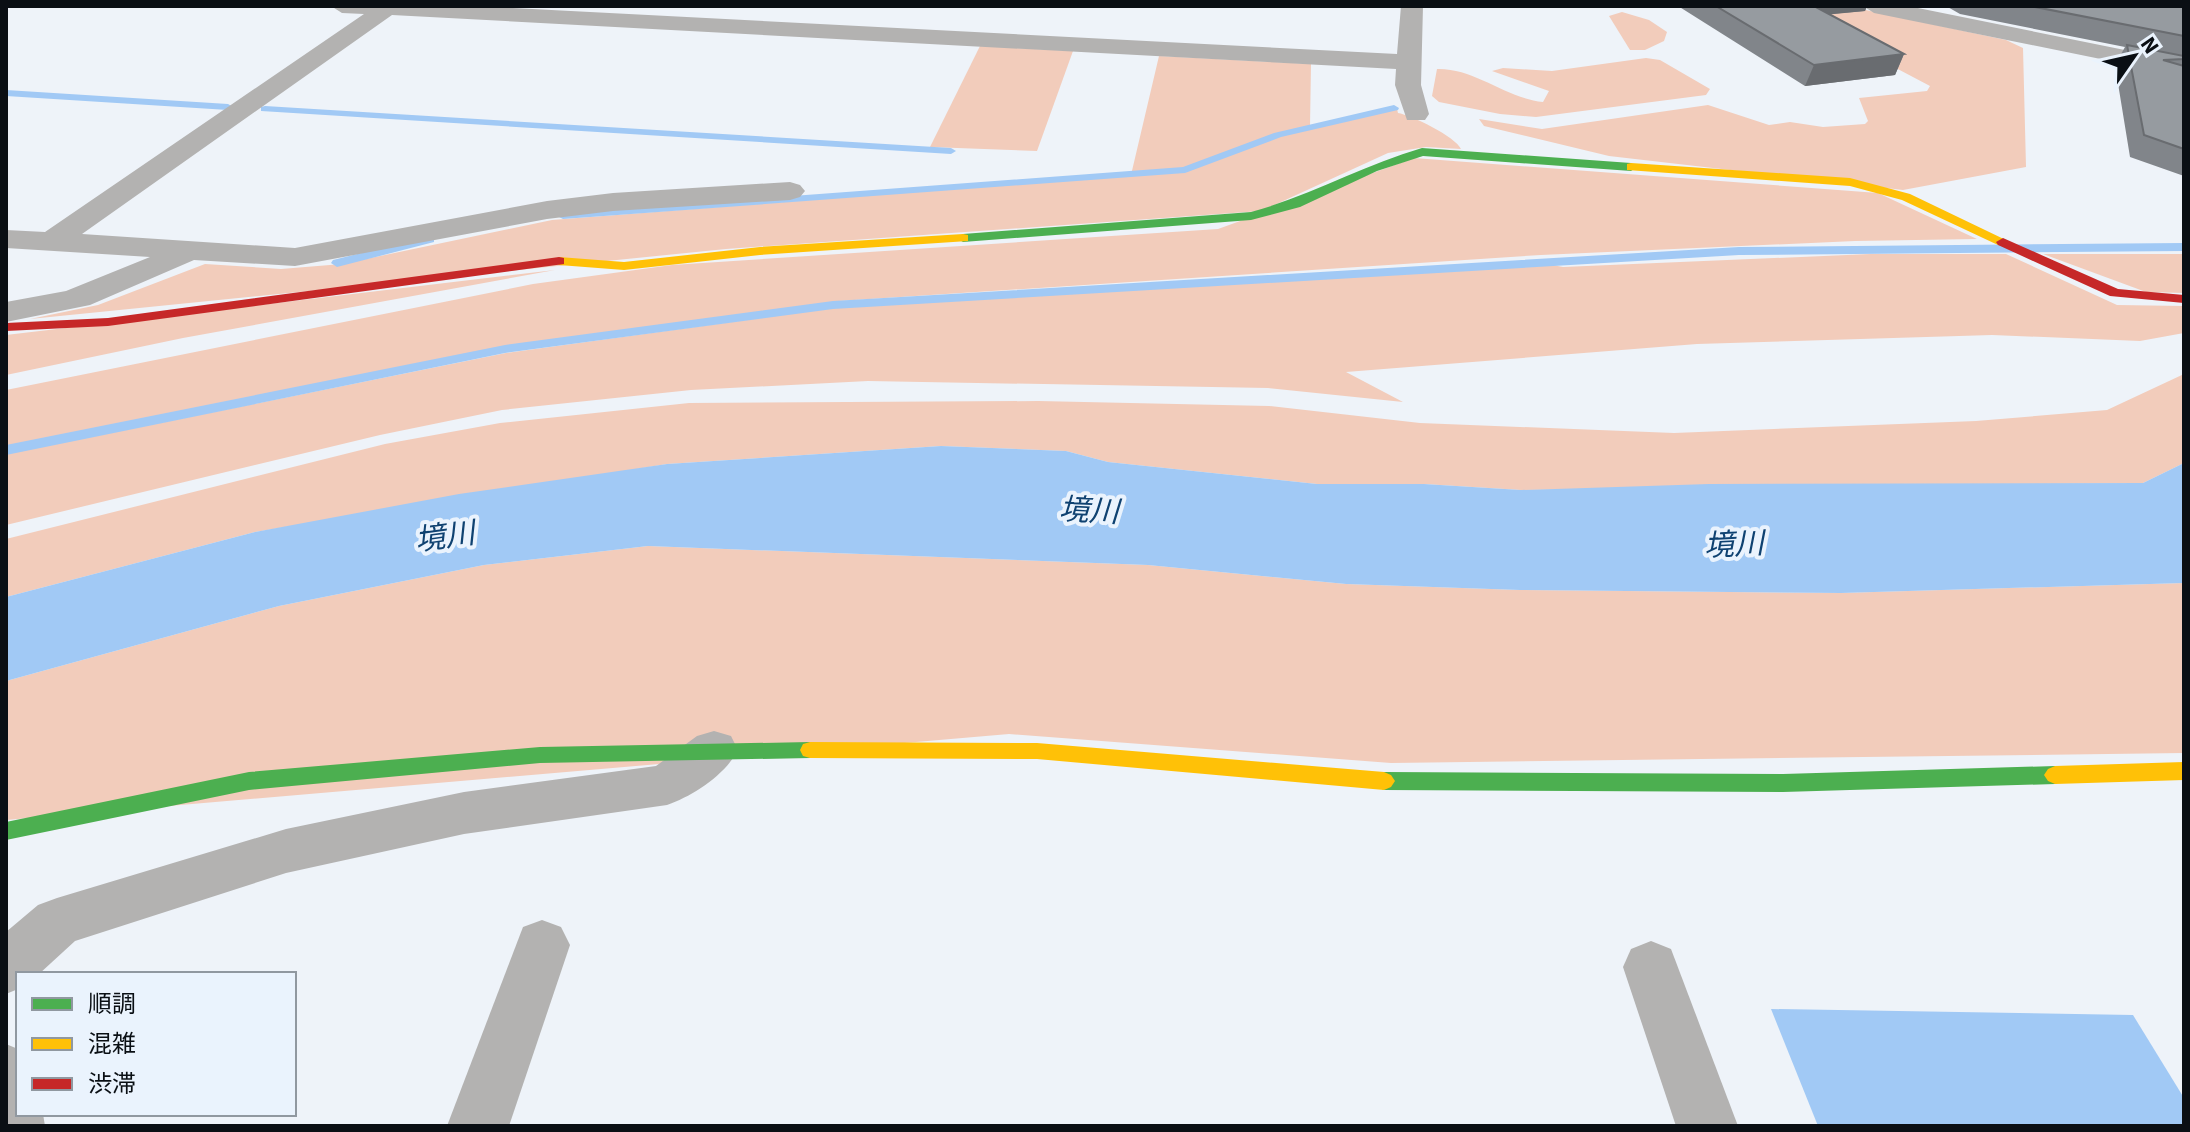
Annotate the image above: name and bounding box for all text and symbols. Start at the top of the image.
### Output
north arrow [2094,16,2174,96]
text: N [2132,30,2167,60]
water label: 境川 [1058,488,1123,534]
water label: 境川 [412,511,481,562]
water label: 境川 [1703,522,1768,568]
legend [16,972,296,1116]
text: 順調 [88,987,136,1022]
text: 混雑 [88,1027,136,1062]
text: 渋滞 [88,1067,136,1102]

